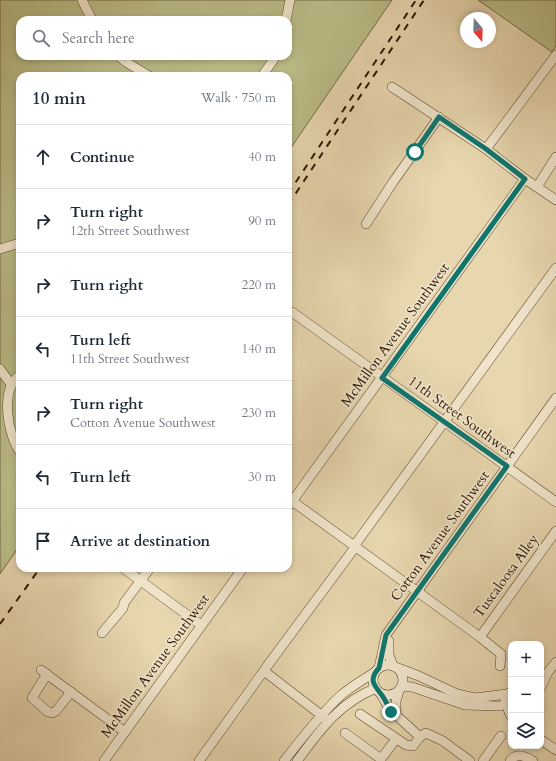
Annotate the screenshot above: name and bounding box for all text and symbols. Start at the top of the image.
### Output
north arrow [460,12,496,48]
search box [16,16,292,60]
icon: search [30,27,52,49]
text: Search here [62,28,135,48]
text: 10 min [32,87,86,110]
text: Walk · 750 m [201,89,276,107]
route start [406,143,424,161]
icon: ahead [32,146,54,168]
text: Continue [70,147,135,167]
text: 40 m [248,148,276,166]
text: Turn right [70,202,143,222]
icon: right [32,210,54,232]
text: 90 m [248,212,276,230]
text: 12th Street Southwest [70,222,190,240]
street label: McMillon Avenue Southwest [336,259,454,411]
icon: right [32,274,54,296]
text: Turn right [70,275,143,295]
text: 220 m [242,276,276,294]
text: Turn left [70,330,131,350]
icon: left [32,338,54,360]
text: 140 m [242,340,276,358]
text: 11th Street Southwest [70,350,190,368]
street label: 11th Street Southwest [404,371,520,463]
text: Turn right [70,394,143,414]
icon: right [32,402,54,424]
text: 230 m [242,404,276,422]
text: Cotton Avenue Southwest [70,414,215,432]
icon: left [32,466,54,488]
text: Turn left [70,467,131,487]
street label: Cotton Avenue Southwest [386,467,494,605]
text: 30 m [248,468,276,486]
icon: arrive [32,530,54,552]
street label: Tuscaloosa Alley [469,530,543,622]
text: Arrive at destination [70,531,210,551]
street label: McMillon Avenue Southwest [96,590,214,742]
map controls [508,641,544,749]
button: + [508,641,544,677]
button: − [508,677,544,713]
route end [382,703,400,721]
button: layers [508,713,544,749]

